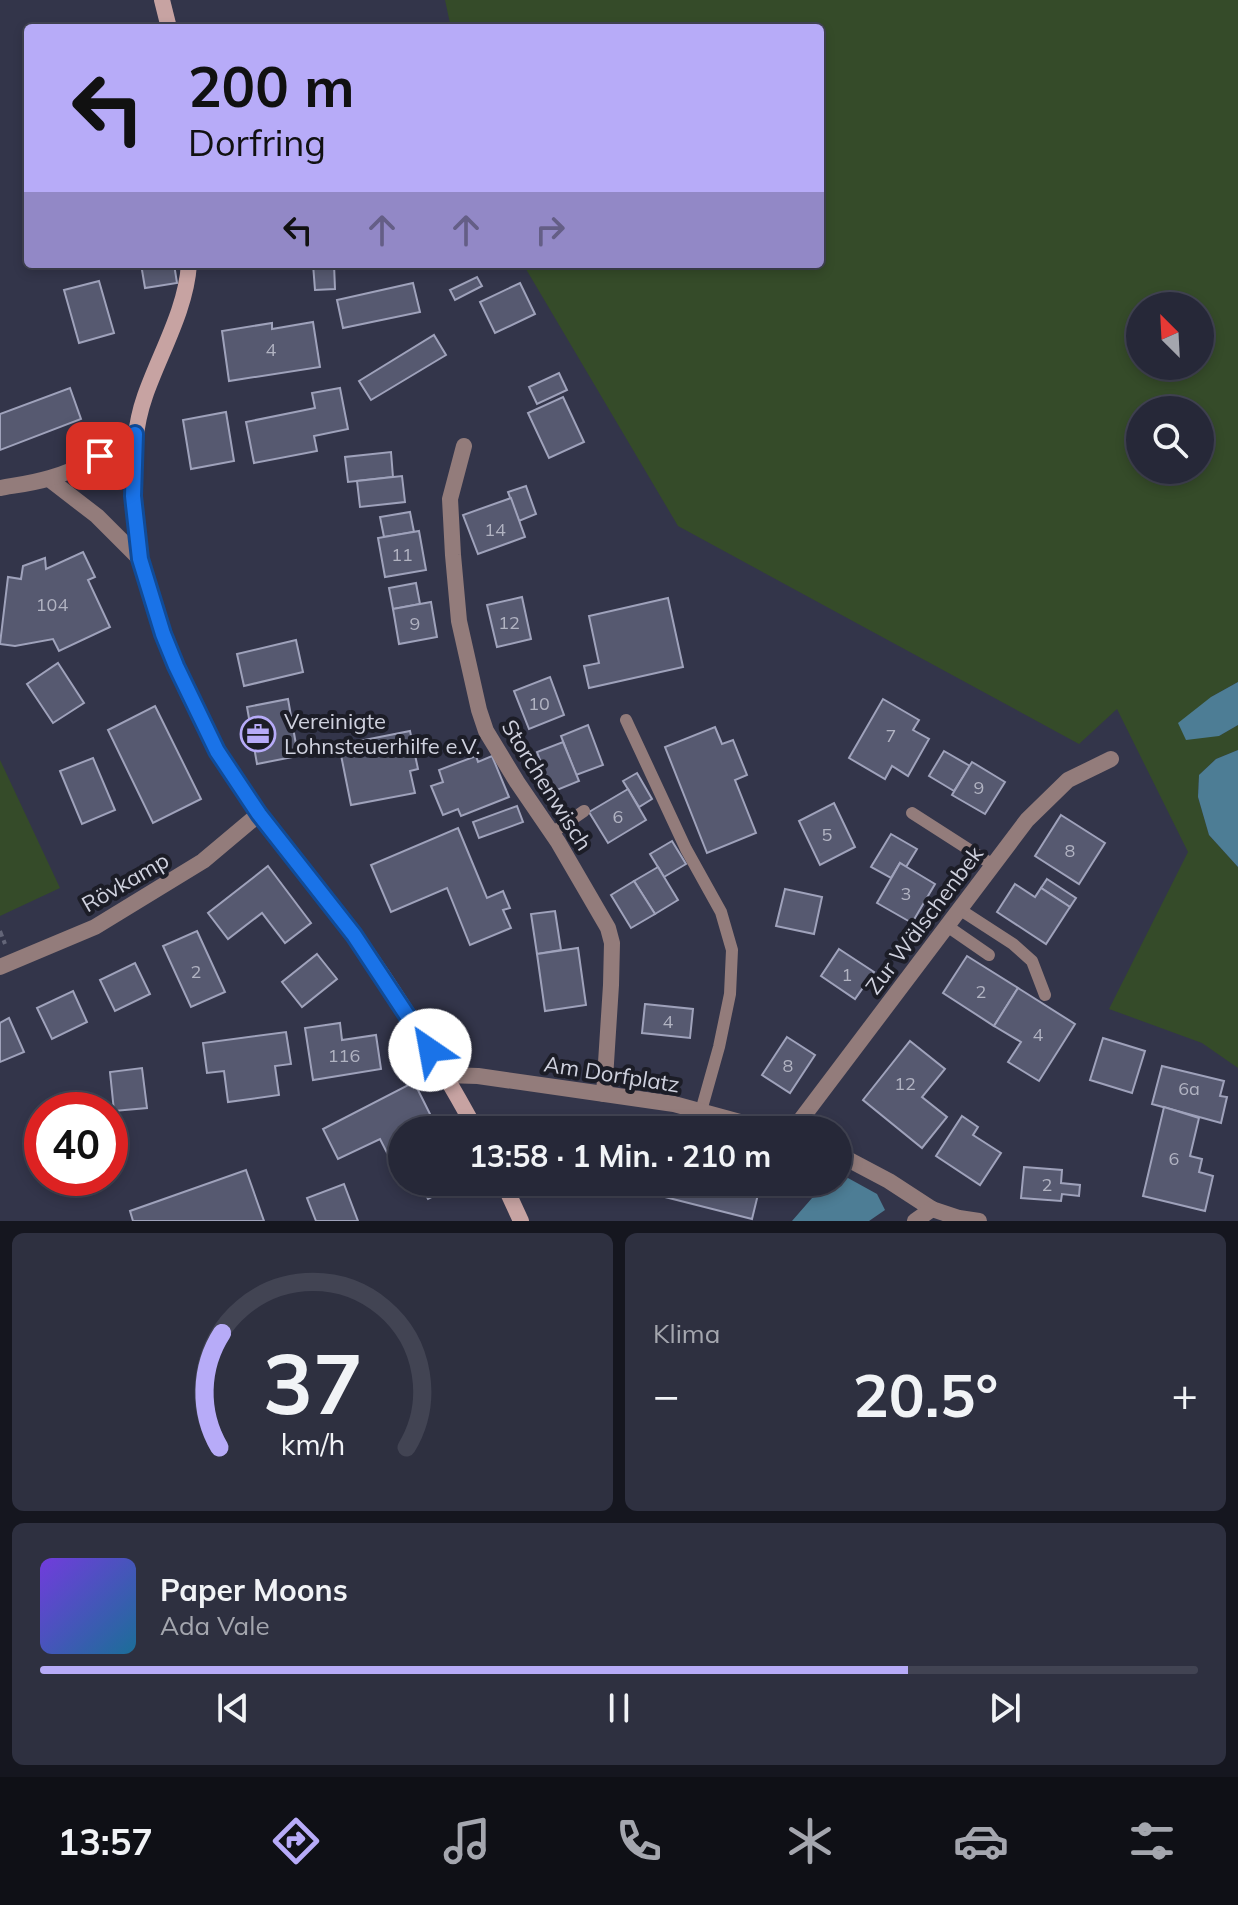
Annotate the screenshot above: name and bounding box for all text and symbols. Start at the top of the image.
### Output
text: 200 m [188,51,355,121]
icon: left [56,56,160,160]
text: Dorfring [188,120,326,165]
icon: left [276,208,320,252]
icon: ahead [360,208,404,252]
icon: ahead [444,208,488,252]
icon: right [528,208,572,252]
north arrow [1126,292,1214,380]
map controls [1126,292,1214,484]
house number: 4 [266,338,277,361]
button: search [1126,396,1214,484]
pin [66,422,134,490]
icon: arrive [78,434,122,478]
house number: 14 [484,518,506,541]
house number: 11 [391,543,413,566]
house number: 104 [36,593,68,616]
house number: 12 [498,611,520,634]
house number: 9 [410,612,420,635]
house number: 10 [528,692,550,715]
place label: Vereinigte Lohnsteuerhilfe e.V. [284,707,481,760]
street label: Storchenwisch [496,714,598,856]
office icon: Vereinigte Lohnsteuerhilfe e.V. [239,715,277,753]
house number: 7 [886,724,896,747]
house number: 9 [974,776,984,799]
house number: 6 [613,805,623,828]
house number: 5 [822,823,833,846]
house number: 8 [1065,839,1075,862]
street label: Zur Wälschenbek [859,840,989,1000]
street label: Rövkamp [76,846,174,918]
house number: 3 [901,882,911,905]
house number: 2 [191,960,201,983]
house number: 1 [842,963,852,986]
house number: 2 [976,980,986,1003]
position arrow [388,1008,472,1092]
house number: 4 [663,1010,674,1033]
house number: 4 [1033,1023,1044,1046]
house number: 116 [328,1044,360,1067]
street label: Am Dorfplatz [542,1049,682,1099]
house number: 8 [783,1054,793,1077]
house number: 12 [894,1072,916,1095]
house number: 6a [1178,1077,1200,1100]
speed limit sign: 40 [24,1092,128,1196]
text: 13:58 · 1 Min. · 210 m [469,1137,771,1175]
house number: 6 [1169,1147,1179,1170]
house number: 2 [1042,1173,1052,1196]
text: Klima [653,1317,720,1350]
text: 37 [263,1330,362,1435]
text: 20.5° [853,1357,998,1432]
text: − [653,1367,679,1422]
text: + [1172,1367,1198,1422]
text: km/h [280,1426,345,1462]
text: Paper Moons [160,1571,348,1609]
text: Ada Vale [160,1609,270,1642]
icon: previous [211,1686,255,1730]
icon: pause [597,1686,641,1730]
icon: next [983,1686,1027,1730]
icon: directions [268,1813,324,1869]
icon: music [439,1813,495,1869]
icon: phone [611,1813,667,1869]
icon: climate [782,1813,838,1869]
icon: car [953,1813,1009,1869]
icon: filters [1124,1813,1180,1869]
text: 13:57 [58,1819,153,1864]

